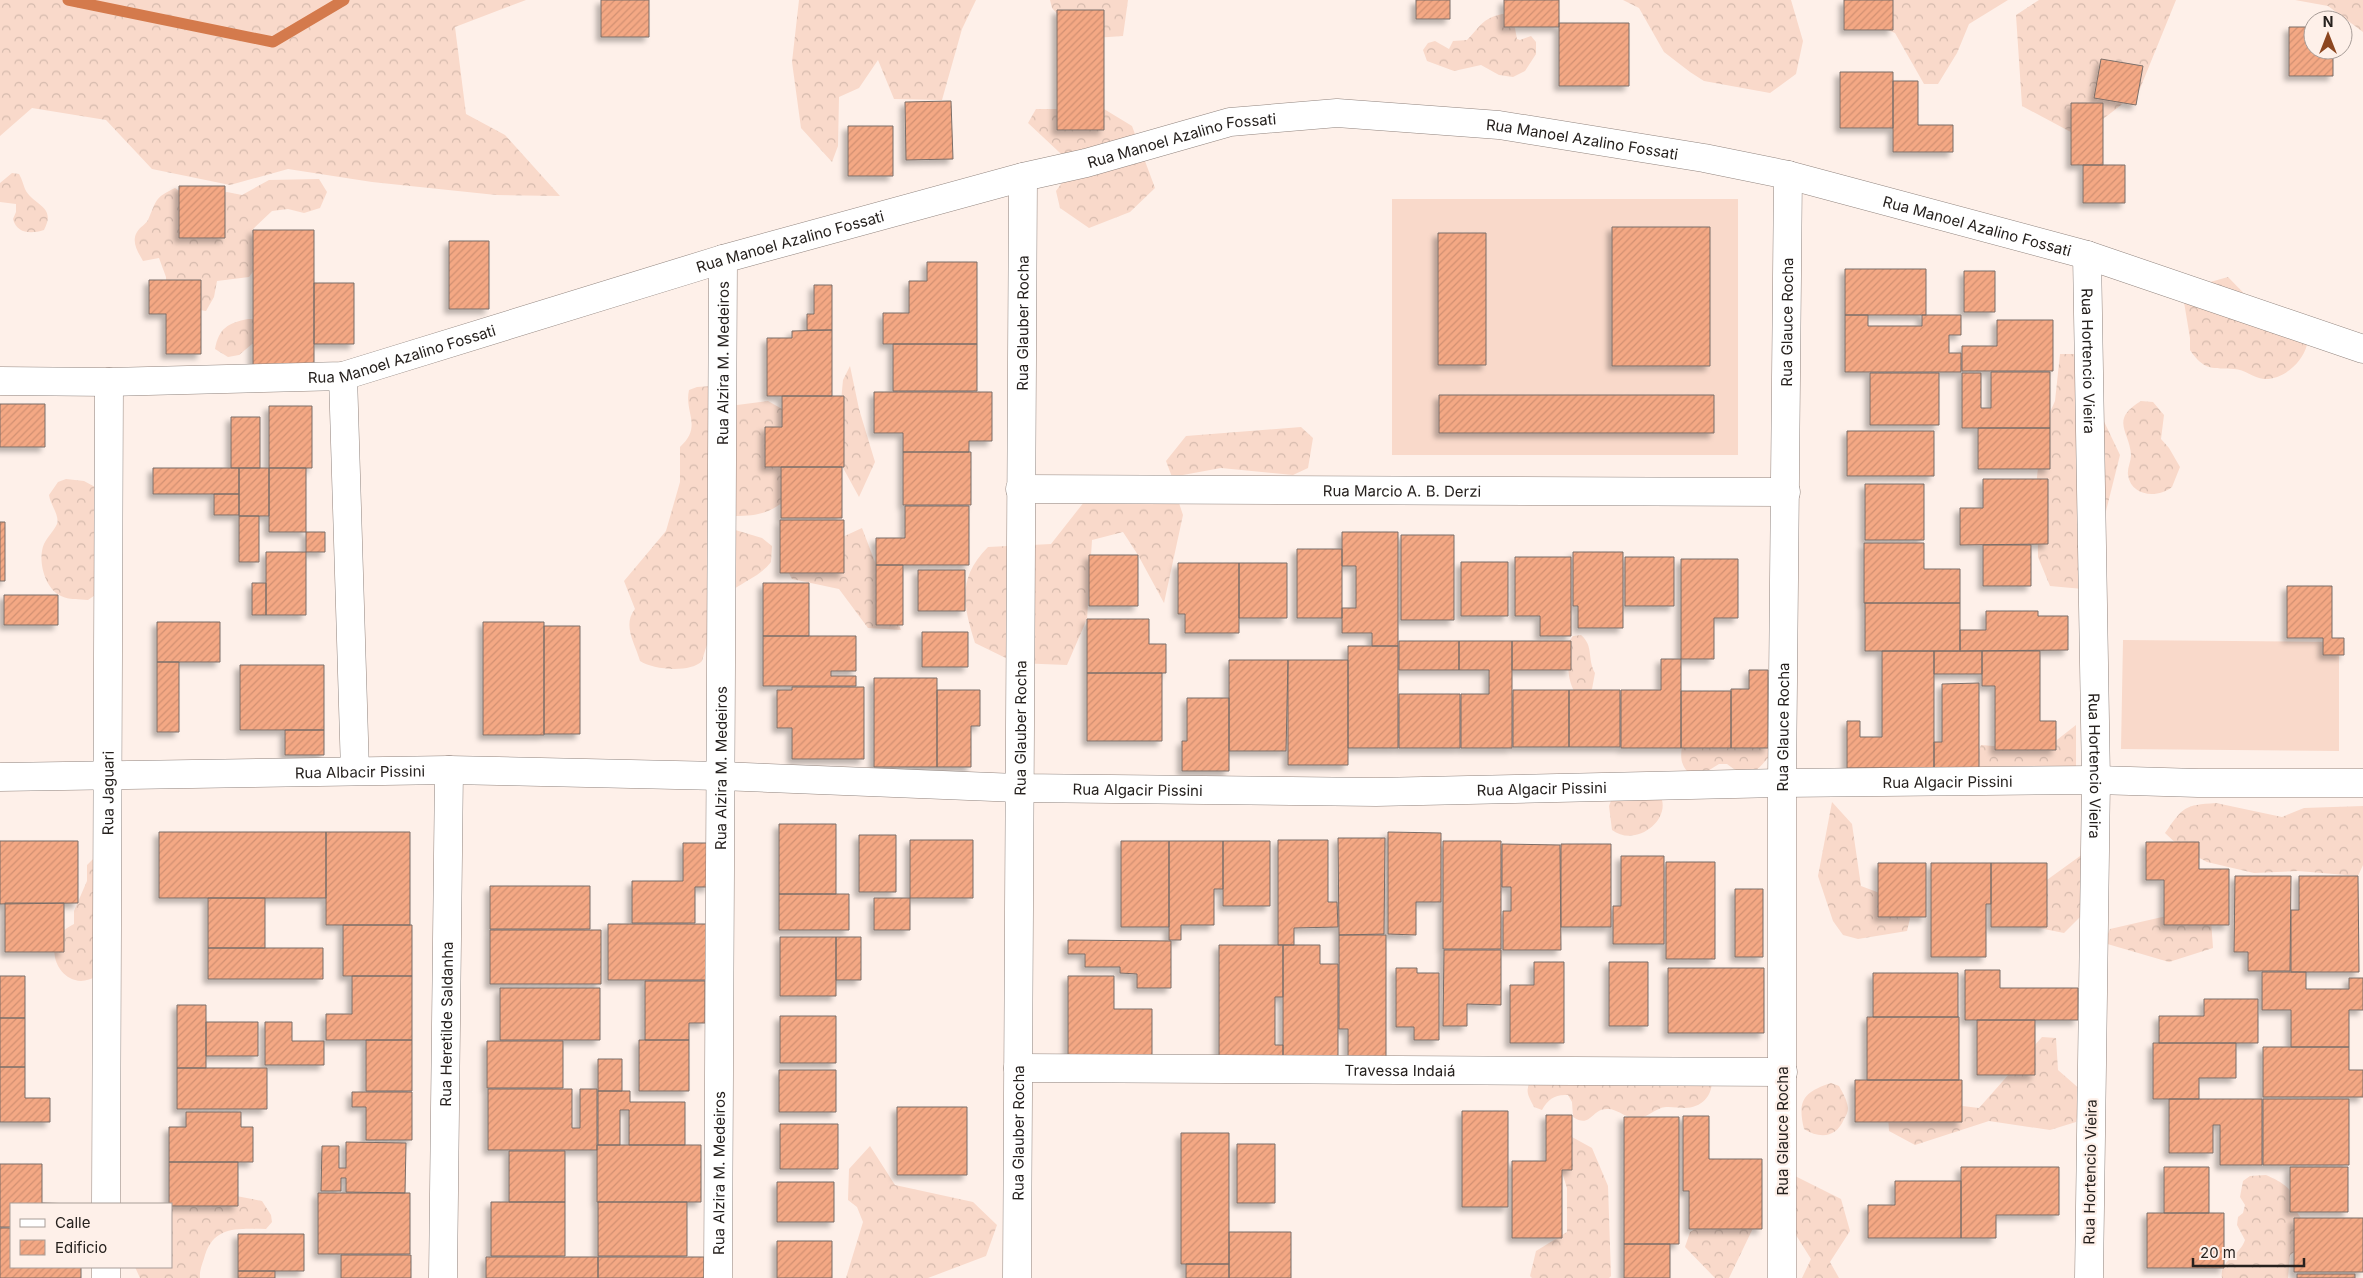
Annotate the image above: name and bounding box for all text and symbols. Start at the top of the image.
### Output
north arrow [2303,10,2353,60]
text: N [2323,13,2333,30]
street label: Rua Manoel Azalino Fossati [1085,109,1277,172]
street label: Rua Manoel Azalino Fossati [1485,115,1680,163]
street label: Rua Manoel Azalino Fossati [1881,191,2074,260]
street label: Rua Manoel Azalino Fossati [694,206,886,276]
street label: Rua Glauber Rocha [1012,255,1032,391]
street label: Rua Glauce Rocha [1776,257,1797,387]
street label: Rua Alzira M. Medeiros [713,281,732,445]
street label: Rua Hortencio Vieira [2078,288,2100,434]
street label: Rua Manoel Azalino Fossati [308,320,498,386]
street label: Rua Marcio A. B. Derzi [1323,481,1481,500]
street label: Rua Glauber Rocha [1010,660,1030,796]
street label: Rua Glauce Rocha [1773,662,1793,792]
street label: Rua Alzira M. Medeiros [711,686,730,850]
street label: Rua Hortencio Vieira [2085,693,2106,839]
street label: Rua Jaguari [98,751,117,835]
street label: Rua Albacir Pissini [295,761,425,782]
street label: Rua Algacir Pissini [1882,771,2013,792]
street label: Rua Algacir Pissini [1476,777,1607,799]
street label: Rua Algacir Pissini [1072,779,1203,800]
street label: Rua Heretilde Saldanha [436,941,456,1107]
street label: Travessa Indaiá [1345,1060,1455,1080]
street label: Rua Glauber Rocha [1008,1065,1028,1201]
street label: Rua Glauce Rocha [1773,1066,1792,1196]
street label: Rua Alzira M. Medeiros [709,1091,728,1255]
street label: Rua Hortencio Vieira [2079,1099,2101,1245]
legend [10,1203,172,1268]
text: Calle [55,1213,90,1232]
scale bar [2193,1236,2304,1268]
text: Edificio [55,1238,107,1257]
text: 20 m [2200,1243,2236,1262]

